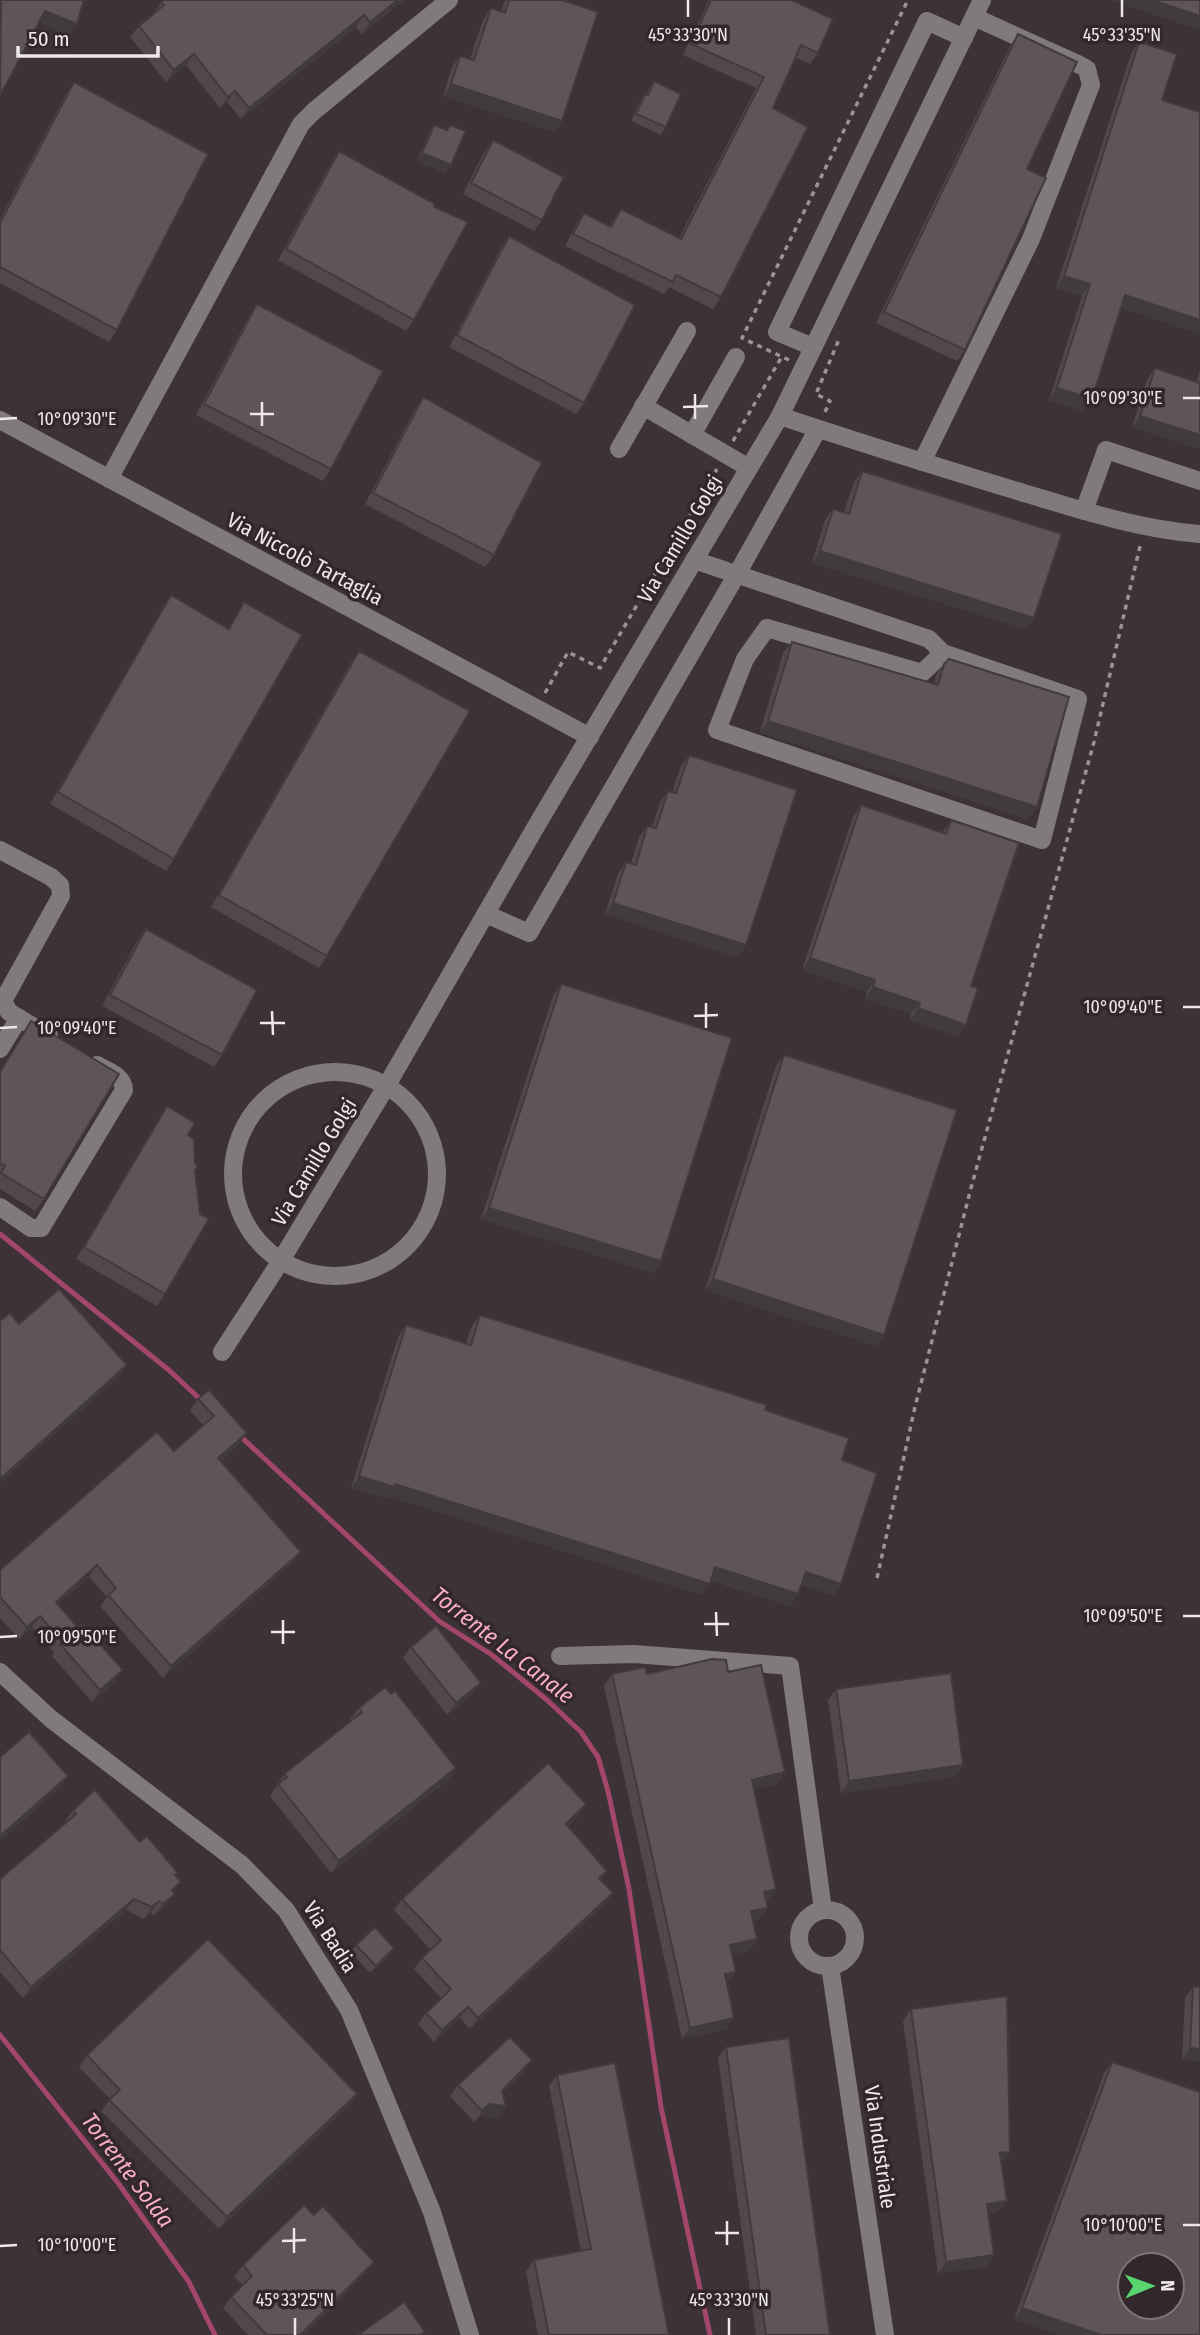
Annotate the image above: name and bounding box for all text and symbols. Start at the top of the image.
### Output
scale bar [18,14,158,58]
text: 45°33'30"N [648,24,728,46]
text: 45°33'35"N [1083,24,1161,46]
text: 50 m [28,26,70,52]
text: 10°09'30"E [1083,387,1163,409]
text: 10°09'30"E [37,408,117,430]
street label: Via Camillo Golgi [632,471,728,607]
street label: Via Niccolò Tartaglia [223,507,387,611]
text: 10°09'40"E [1084,996,1162,1018]
text: 10°09'40"E [38,1017,116,1039]
street label: Via Camillo Golgi [266,1094,362,1230]
water label: Torrente La Canale [426,1581,580,1710]
text: 10°09'50"E [1083,1605,1163,1627]
text: 10°09'50"E [37,1626,117,1648]
street label: Via Badia [297,1896,363,1978]
street label: Via Industriale [858,2084,902,2210]
water label: Torrente Solda [76,2107,180,2233]
text: 10°10'00"E [1084,2214,1162,2236]
text: 10°10'00"E [38,2234,116,2256]
north arrow [1116,2251,1186,2321]
text: N [1156,2280,1179,2292]
text: 45°33'25"N [256,2289,334,2311]
text: 45°33'30"N [689,2289,769,2311]

